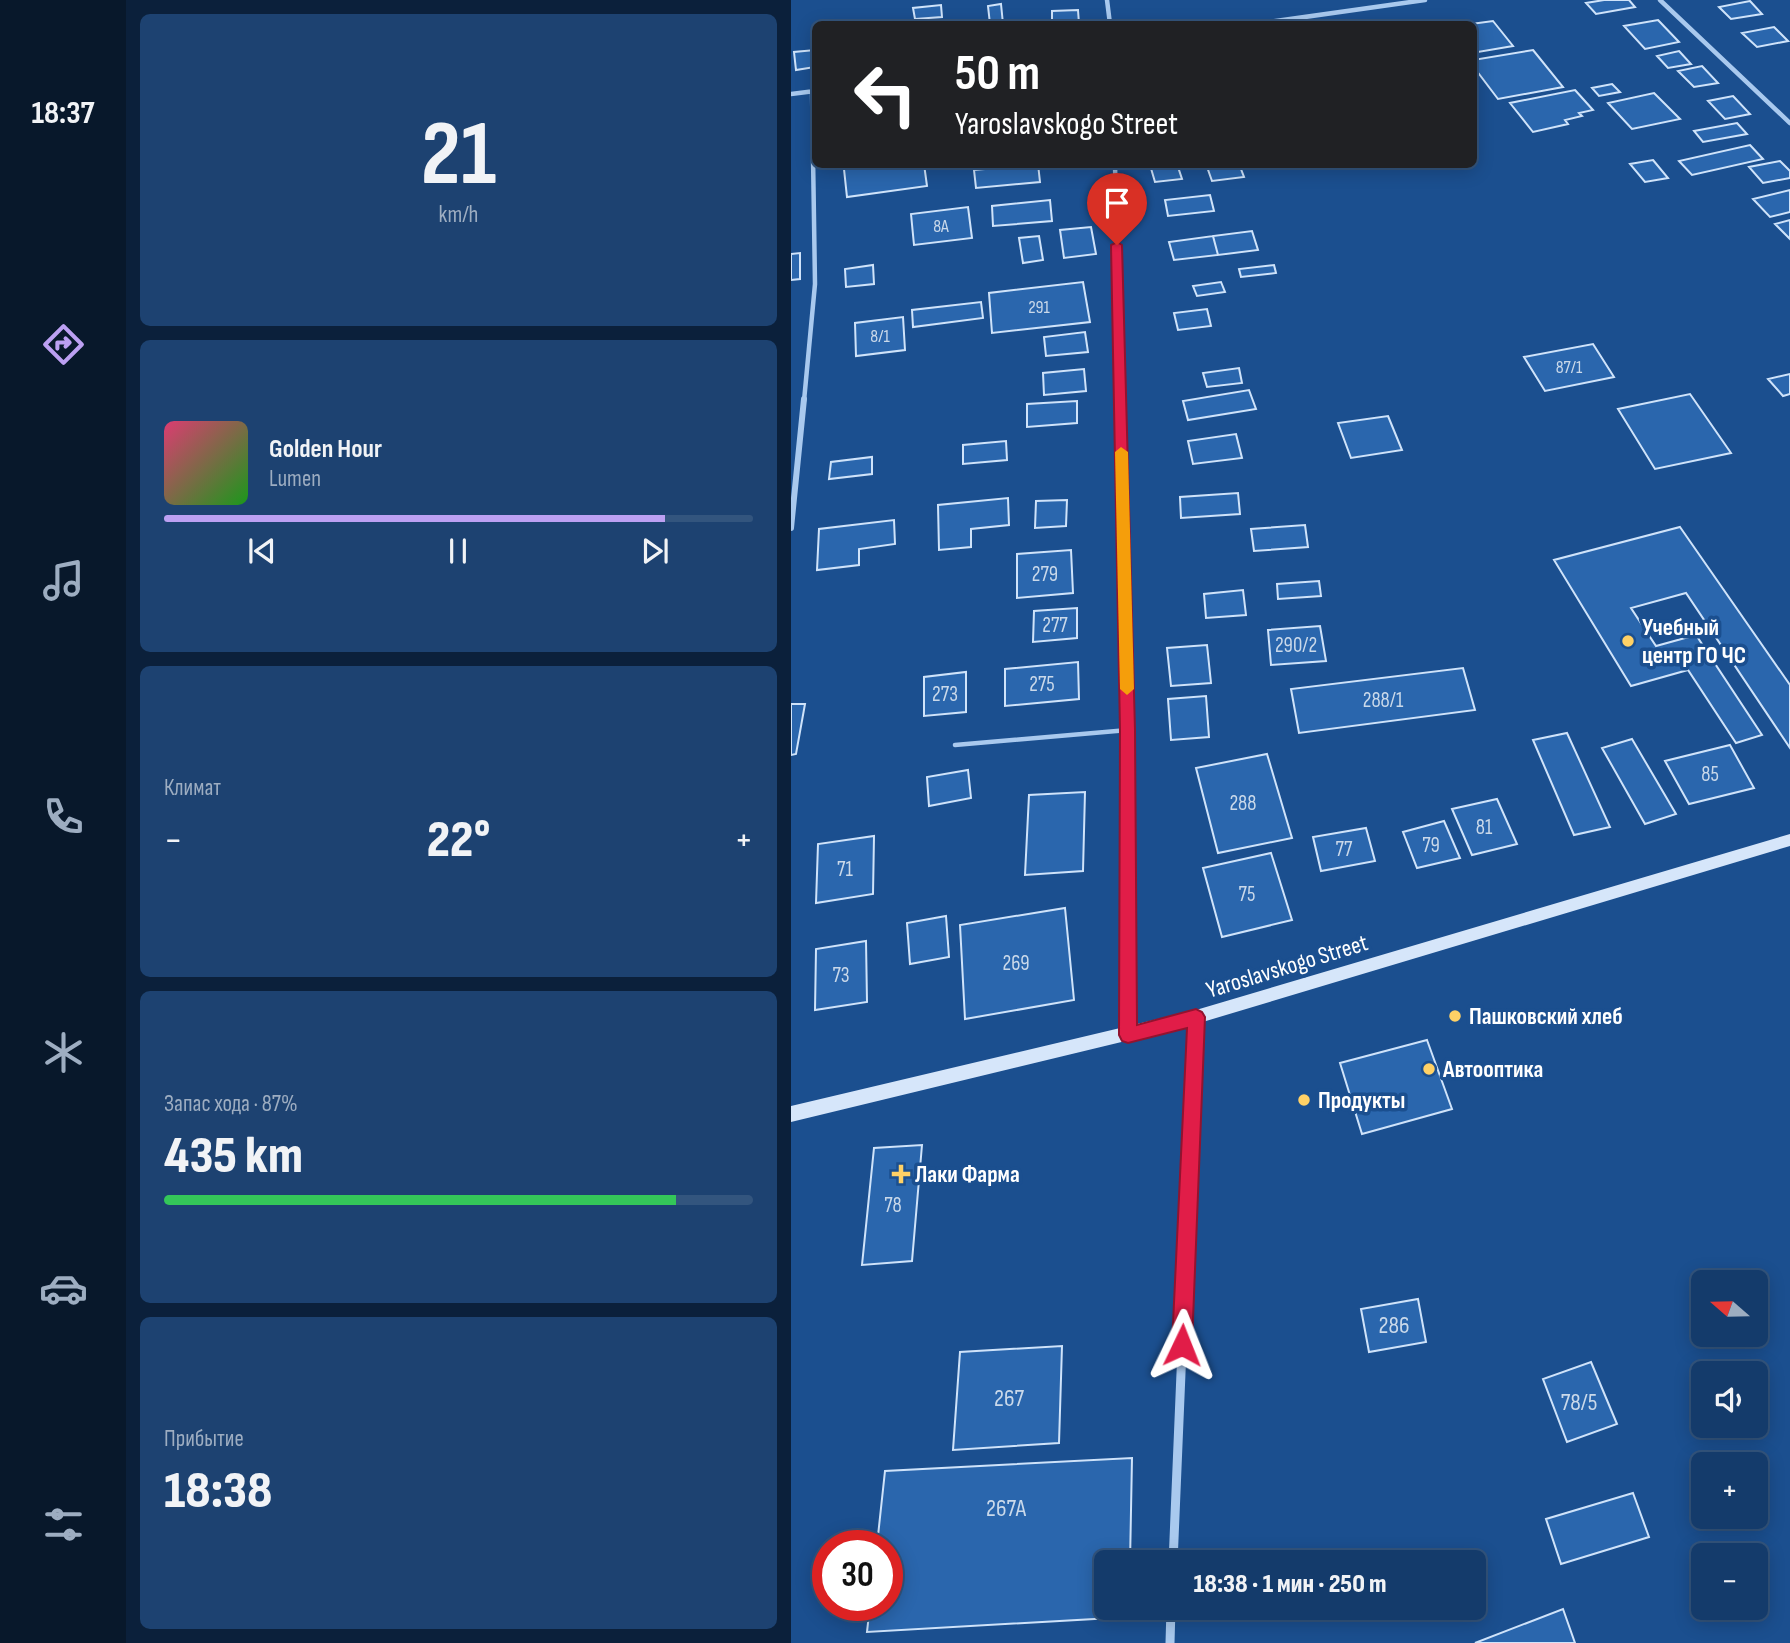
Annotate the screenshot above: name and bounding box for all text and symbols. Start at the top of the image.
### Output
text: 50 m [955,45,1040,104]
icon: left [840,49,931,140]
text: 18:37 [31,94,95,133]
text: 21 [421,101,496,210]
text: Yaroslavskogo Street [955,105,1178,144]
pin [1087,173,1147,245]
icon: arrive [1098,184,1136,222]
text: km/h [439,201,478,229]
house number: 8А [933,216,949,237]
house number: 291 [1028,297,1051,318]
icon: directions [39,320,88,369]
house number: 8/1 [870,326,890,347]
house number: 87/1 [1556,357,1583,378]
text: Golden Hour [269,434,382,465]
text: Lumen [269,465,321,493]
icon: previous [243,532,281,570]
icon: pause [439,532,477,570]
icon: next [636,532,674,570]
icon: music [39,556,88,605]
house number: 279 [1032,562,1058,587]
house number: 277 [1042,613,1068,638]
place label: Учебный центр ГО ЧС [1642,613,1746,670]
house number: 290/2 [1275,633,1317,658]
marker: Учебный центр ГО ЧС [1620,633,1636,649]
house number: 275 [1029,672,1055,697]
house number: 273 [932,682,958,707]
house number: 288/1 [1363,688,1404,713]
house number: 85 [1701,762,1719,787]
text: Климат [164,774,221,802]
house number: 288 [1229,791,1257,816]
icon: phone [39,792,88,841]
text: 22° [427,809,490,872]
house number: 81 [1476,815,1493,840]
text: − [164,818,183,863]
text: + [734,818,753,863]
house number: 79 [1422,833,1440,858]
house number: 77 [1336,837,1353,862]
house number: 71 [837,857,854,882]
house number: 75 [1239,882,1255,907]
street label: Yaroslavskogo Street [1203,928,1371,1005]
house number: 269 [1002,951,1030,976]
house number: 73 [832,963,850,988]
place label: Пашковский хлеб [1469,1002,1623,1031]
marker: Пашковский хлеб [1447,1008,1463,1024]
icon: climate [39,1028,88,1077]
place label: Автооптика [1442,1055,1543,1084]
marker: Автооптика [1421,1061,1437,1077]
place label: Продукты [1318,1086,1405,1115]
text: Запас хода · 87% [164,1090,298,1118]
marker: Продукты [1296,1092,1312,1108]
text: 435 km [164,1125,303,1188]
place label: Лаки Фарма [915,1160,1020,1189]
marker: Лаки Фарма [893,1166,909,1182]
house number: 78 [884,1193,902,1218]
icon: car [39,1264,88,1313]
north arrow [1691,1270,1767,1348]
map controls [1691,1270,1768,1620]
position arrow [1145,1308,1219,1382]
house number: 286 [1379,1311,1409,1340]
button: sound [1691,1361,1768,1438]
house number: 267 [994,1384,1024,1413]
house number: 78/5 [1561,1388,1597,1417]
text: Прибытие [164,1425,244,1453]
button: + [1691,1452,1768,1529]
text: 18:38 [164,1460,272,1523]
house number: 267А [986,1494,1027,1523]
icon: filters [39,1500,88,1549]
speed limit sign: 30 [812,1530,903,1621]
button: − [1691,1543,1768,1620]
text: 18:38 · 1 мин · 250 m [1194,1569,1386,1600]

